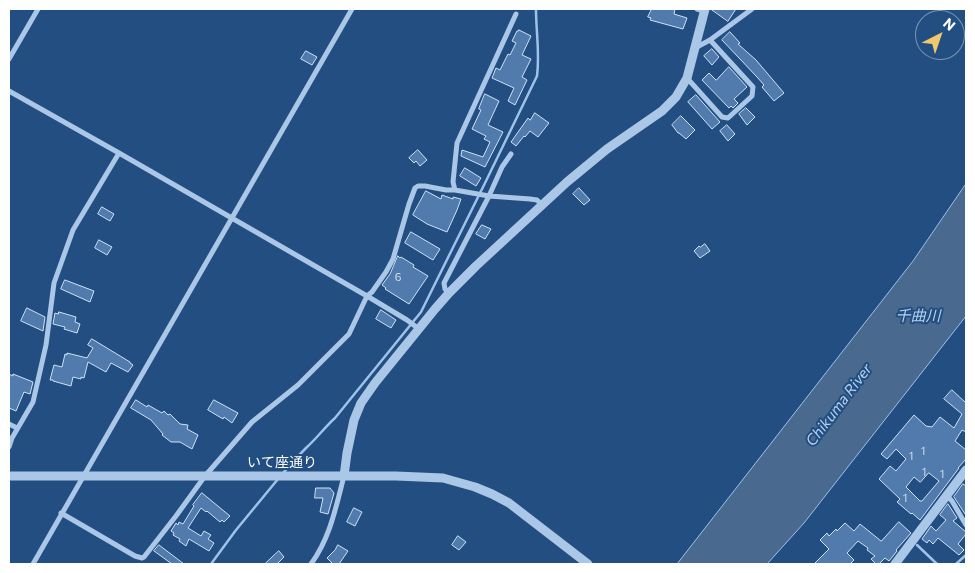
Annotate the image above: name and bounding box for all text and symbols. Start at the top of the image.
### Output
north arrow [915,10,965,60]
text: N [940,14,959,34]
house number: 6 [395,270,401,284]
water label: 千曲川 [896,307,940,325]
water label: Chikuma River [802,360,876,450]
house number: 1 [921,444,925,458]
house number: 1 [909,449,913,463]
street label: いて座通り [247,454,317,470]
house number: 1 [922,465,926,479]
house number: 1 [940,467,944,481]
house number: 1 [903,491,907,505]

